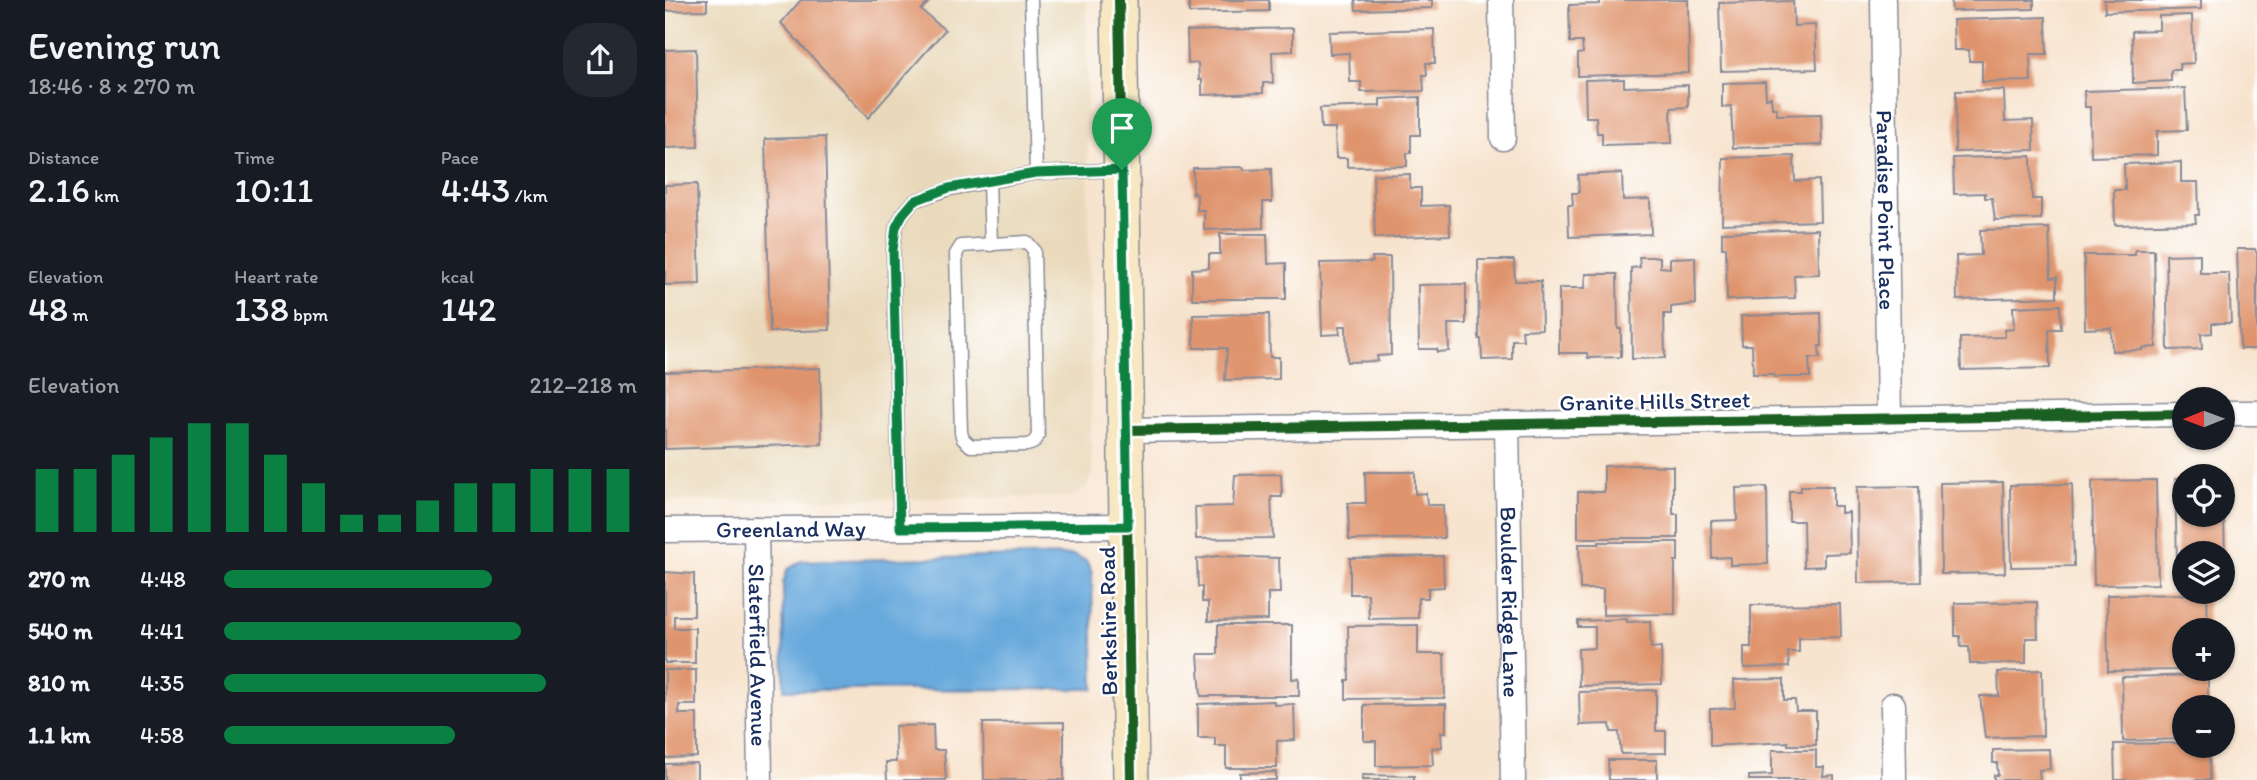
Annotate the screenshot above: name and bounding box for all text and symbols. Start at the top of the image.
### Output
text: Evening run [28,23,221,69]
button: share [563,23,637,97]
text: 18:46 · 8 × 270 m [28,72,195,100]
pin [1092,98,1152,170]
icon: arrive [1103,109,1141,147]
street label: Paradise Point Place [1871,110,1901,310]
text: Distance [28,146,99,169]
text: Time [234,146,275,169]
text: Pace [441,146,479,169]
text: 2.16 [28,169,90,211]
text: 10:11 [234,169,313,211]
text: 4:43 [441,169,510,211]
text: km [90,184,119,207]
text: /km [510,184,548,207]
text: Elevation [28,265,104,288]
text: Heart rate [234,265,318,288]
text: kcal [441,265,474,288]
text: 48 [28,288,68,330]
text: 138 [234,288,289,330]
text: 142 [441,288,496,330]
text: m [68,303,88,326]
text: bpm [289,303,328,326]
text: Elevation [28,371,119,399]
text: 212–218 m [529,371,637,399]
street label: Granite Hills Street [1559,385,1751,417]
north arrow [2172,387,2235,450]
map controls [2172,387,2235,758]
button: locate [2172,464,2235,527]
street label: Boulder Ridge Lane [1494,506,1526,698]
street label: Greenland Way [716,514,866,544]
button: layers [2172,541,2235,604]
street label: Berkshire Road [1093,545,1123,696]
street label: Slaterfield Avenue [743,563,773,747]
text: 270 m [28,565,90,593]
text: 4:48 [140,565,186,593]
text: 540 m [28,617,93,645]
text: 4:41 [140,617,184,645]
button: + [2172,618,2235,681]
text: 810 m [28,669,90,697]
text: 4:35 [140,669,184,697]
button: − [2172,695,2235,758]
text: 1.1 km [28,721,91,749]
text: 4:58 [140,721,184,749]

